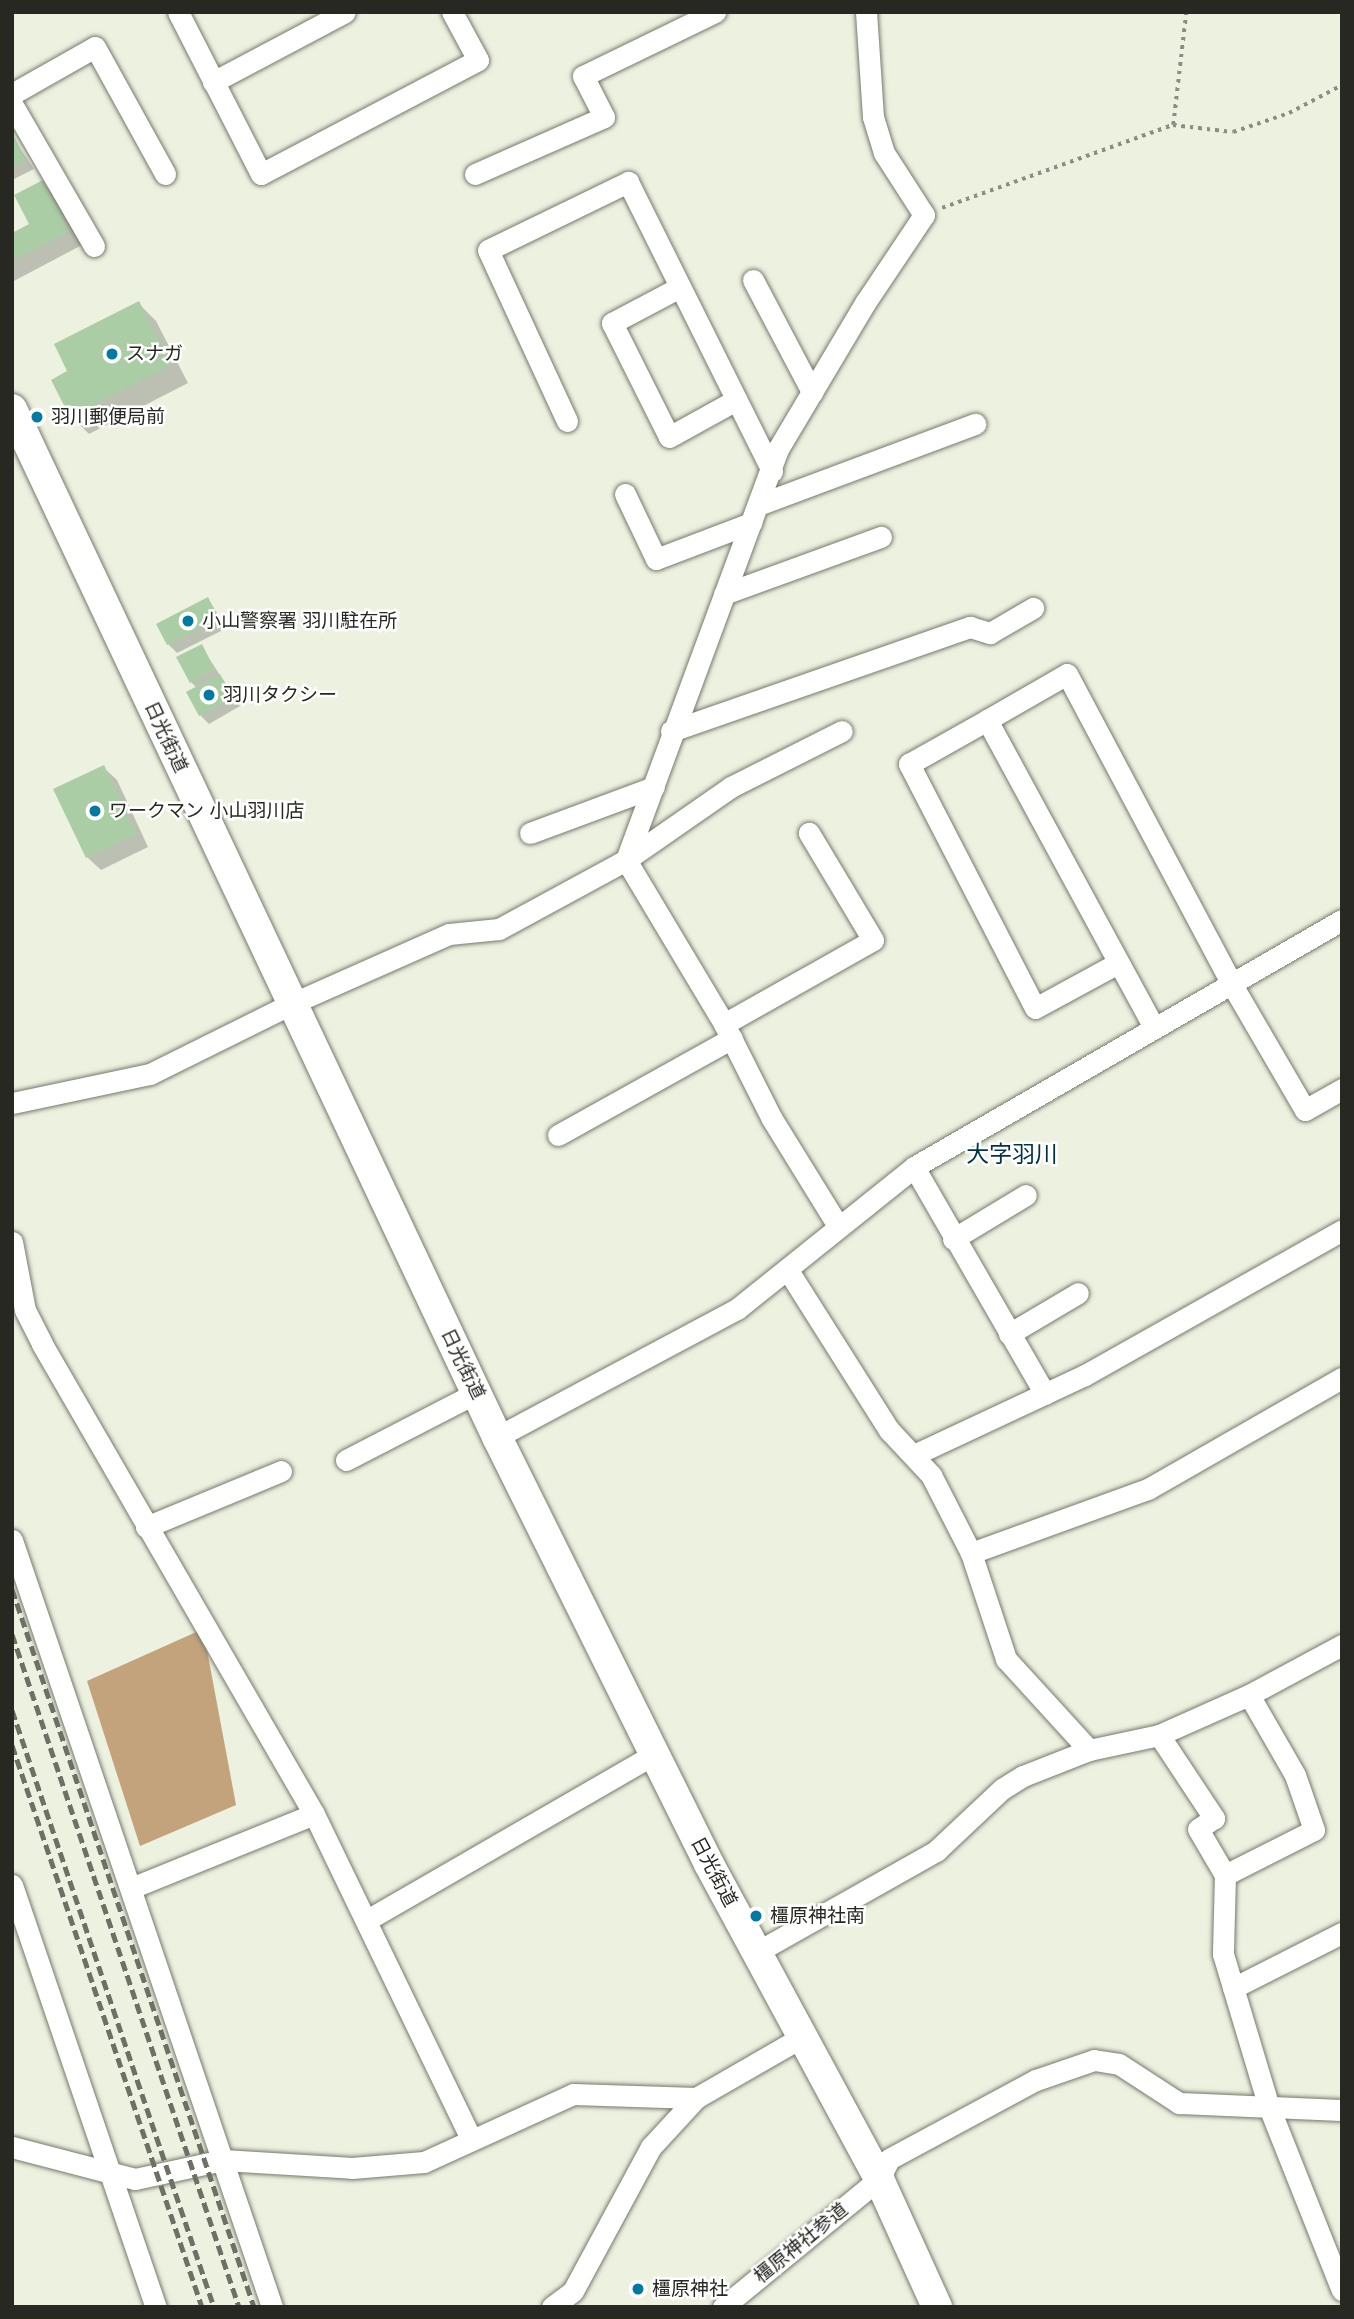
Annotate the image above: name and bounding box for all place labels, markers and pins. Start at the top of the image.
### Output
place label: スナガ [126,343,183,365]
marker: スナガ [104,346,120,362]
place label: 羽川郵便局前 [51,406,165,428]
marker: 羽川郵便局前 [29,409,45,425]
place label: 小山警察署 羽川駐在所 [202,610,397,632]
marker: 小山警察署 羽川駐在所 [180,613,196,629]
place label: 羽川タクシー [223,684,337,706]
marker: 羽川タクシー [201,687,217,703]
place label: ワークマン 小山羽川店 [109,800,304,822]
marker: ワークマン 小山羽川店 [87,803,103,819]
place label: 橿原神社南 [770,1905,865,1927]
marker: 橿原神社南 [748,1908,764,1924]
place label: 橿原神社 [652,2278,728,2300]
marker: 橿原神社 [630,2281,646,2297]

